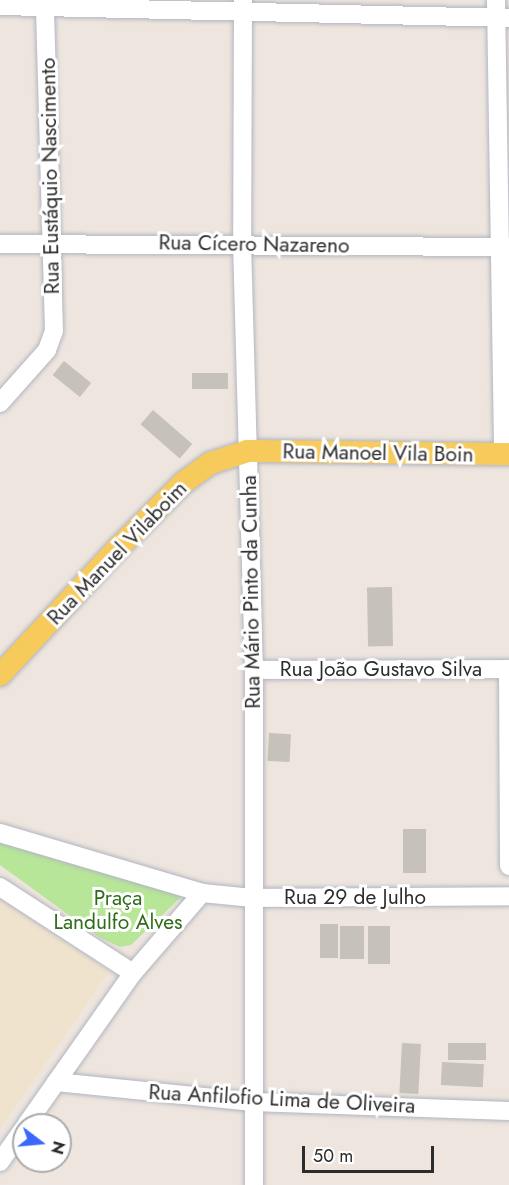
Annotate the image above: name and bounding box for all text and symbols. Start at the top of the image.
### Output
street label: Rua Eustáquio Nascimento [35,57,65,295]
street label: Rua Cícero Nazareno [158,230,350,258]
street label: Rua Manoel Vila Boin [282,439,474,467]
street label: Rua Mário Pinto da Cunha [236,475,266,709]
street label: Rua Manuel Vilaboim [42,476,192,630]
street label: Rua João Gustavo Silva [280,656,482,682]
street label: Rua 29 de Julho [284,884,426,910]
park label: Praça Landulfo Alves [53,885,183,935]
street label: Rua Anfilofio Lima de Oliveira [148,1079,416,1119]
north arrow [12,1113,72,1173]
scale bar [305,1134,437,1172]
text: N [45,1138,71,1157]
text: 50 m [313,1143,353,1169]

